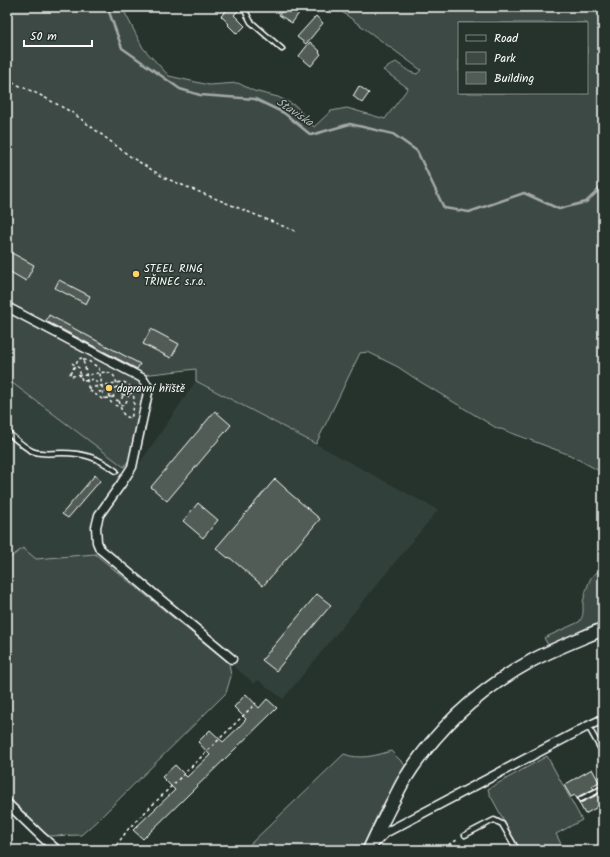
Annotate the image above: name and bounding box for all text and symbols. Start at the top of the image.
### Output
scale bar [24,22,92,48]
legend [458,22,588,94]
text: 50 m [30,27,57,46]
text: Road [494,29,519,48]
text: Park [494,49,516,68]
text: Building [494,69,534,88]
water label: Staviska [272,93,318,133]
place label: STEEL RING TŘINEC s.r.o. [144,260,206,291]
marker: STEEL RING TŘINEC s.r.o. [131,269,141,279]
place label: dopravní hřiště [117,380,186,398]
marker: dopravní hřiště [104,383,114,393]

